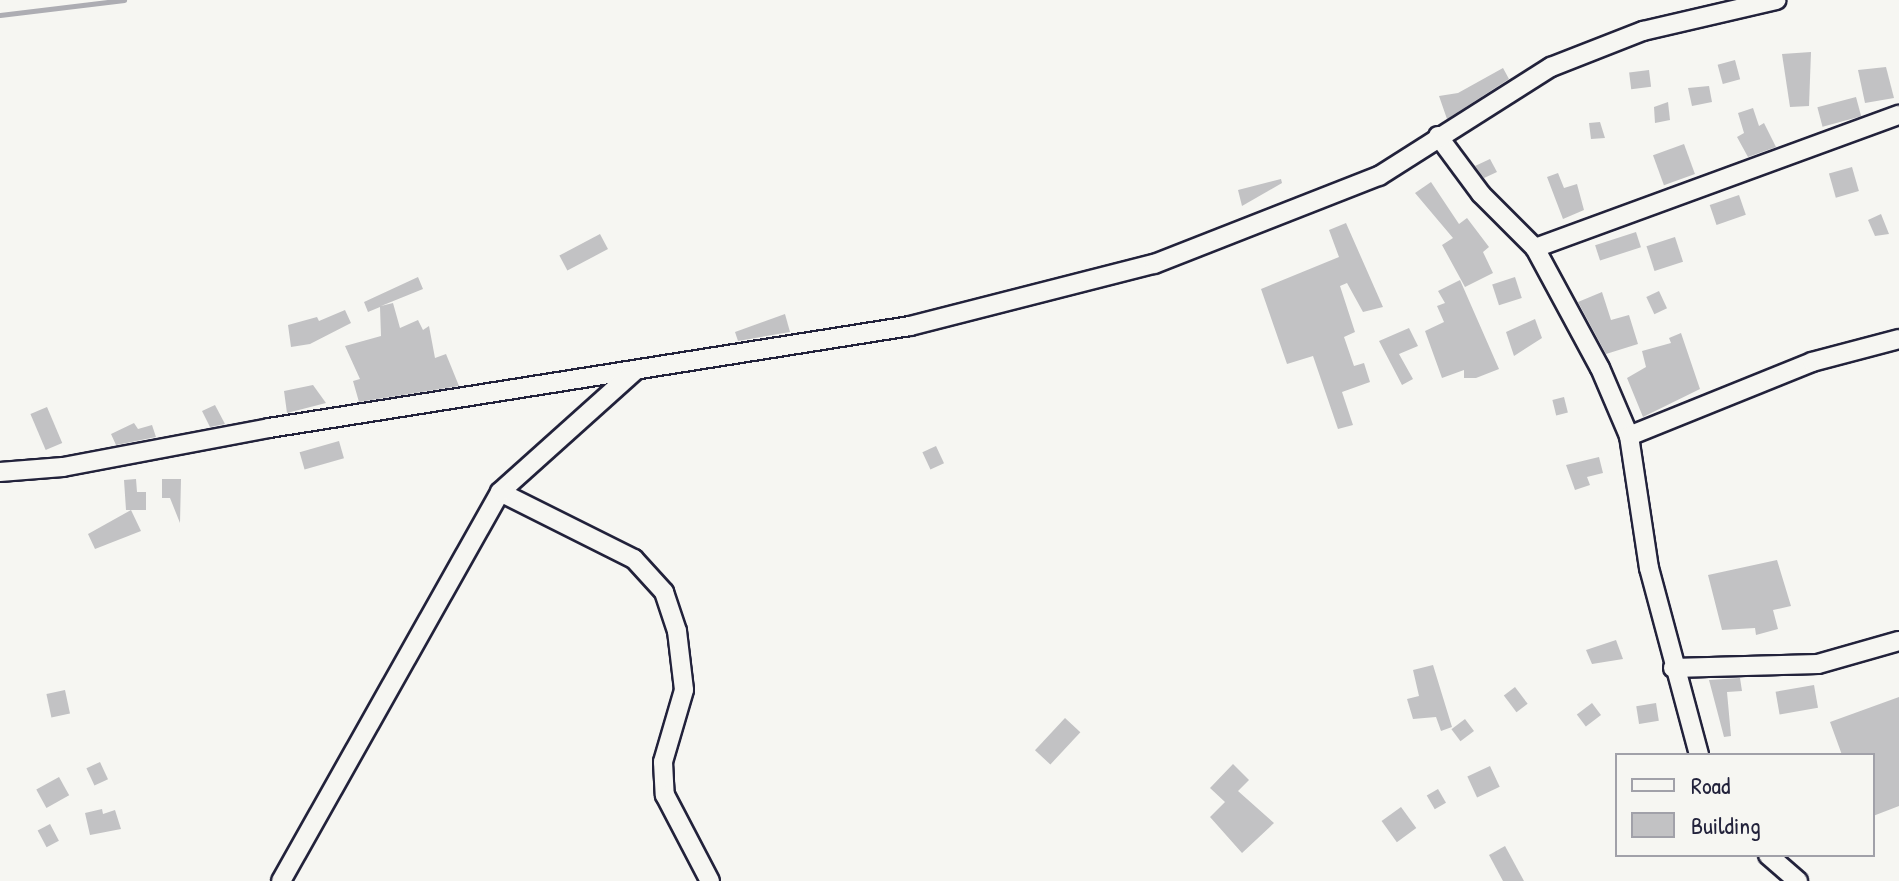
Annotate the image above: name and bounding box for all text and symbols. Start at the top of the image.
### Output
legend [1615,753,1875,857]
text: Road [1691,769,1730,801]
text: Building [1691,809,1761,841]

